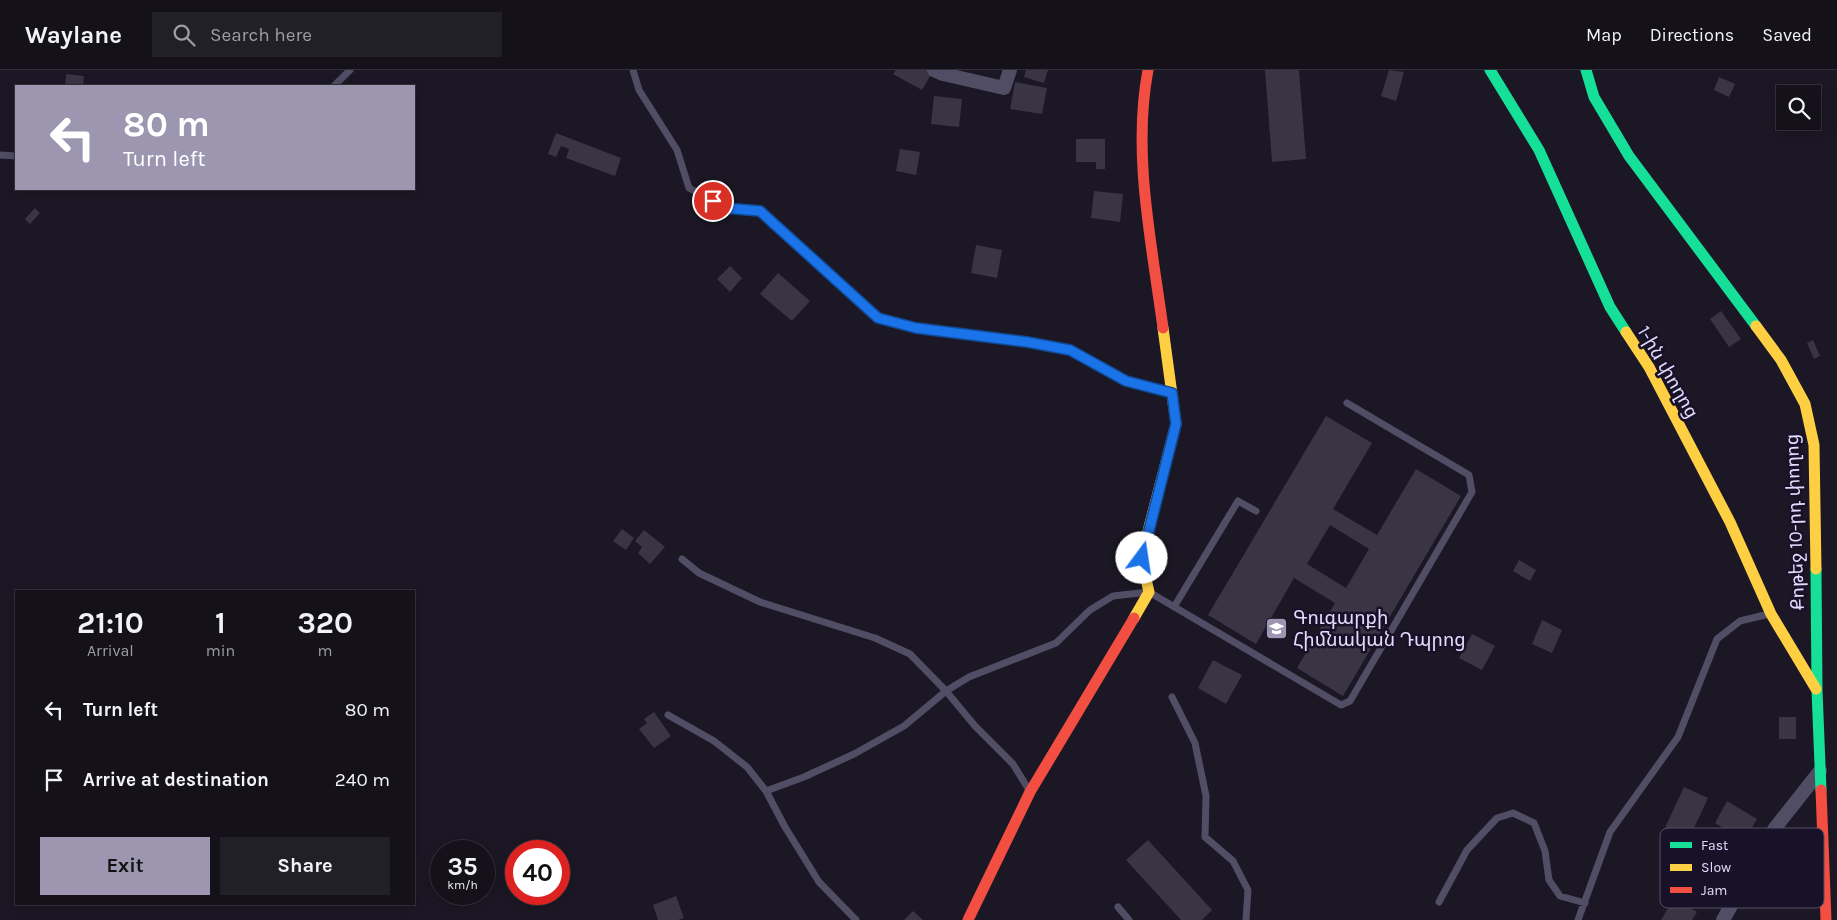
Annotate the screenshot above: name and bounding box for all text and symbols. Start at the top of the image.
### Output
search box [152,12,502,57]
text: Waylane [25,21,122,49]
icon: search [170,21,198,49]
text: Search here [210,24,312,46]
text: Map [1586,24,1622,46]
text: Directions [1650,24,1734,46]
text: Saved [1762,24,1812,46]
map controls [1776,85,1821,130]
button: search [1776,85,1821,130]
text: 80 m [123,104,210,145]
icon: left [40,105,105,170]
text: Turn left [123,146,206,172]
pin [692,180,734,222]
icon: arrive [699,187,727,215]
street label: 1-ին փողոց [1633,322,1703,422]
street label: Քոթեջ 10-րդ փողոց [1781,434,1809,610]
position arrow [1115,531,1167,583]
text: 21:10 [77,605,144,641]
text: 1 [215,605,226,641]
text: 320 [297,605,353,641]
place label: Գուգարքի Հիմնական Դպրոց [1293,607,1466,651]
school or university icon: Գուգարքի Հիմնական Դպրոց [1265,617,1289,641]
text: Arrival [87,641,134,660]
text: min [206,641,235,660]
text: m [318,641,333,660]
icon: left [40,696,68,724]
text: Turn left [83,699,158,721]
text: 80 m [345,699,390,721]
icon: arrive [40,766,68,794]
text: Arrive at destination [83,769,269,791]
text: 240 m [335,769,390,791]
legend [1660,828,1824,908]
button: Exit [40,837,210,895]
button: Share [220,837,390,895]
text: Fast [1701,837,1728,854]
speed limit sign: 40 [505,840,570,905]
text: 35 [447,852,478,881]
text: Slow [1701,859,1731,876]
text: km/h [447,878,478,892]
text: Jam [1701,882,1727,899]

